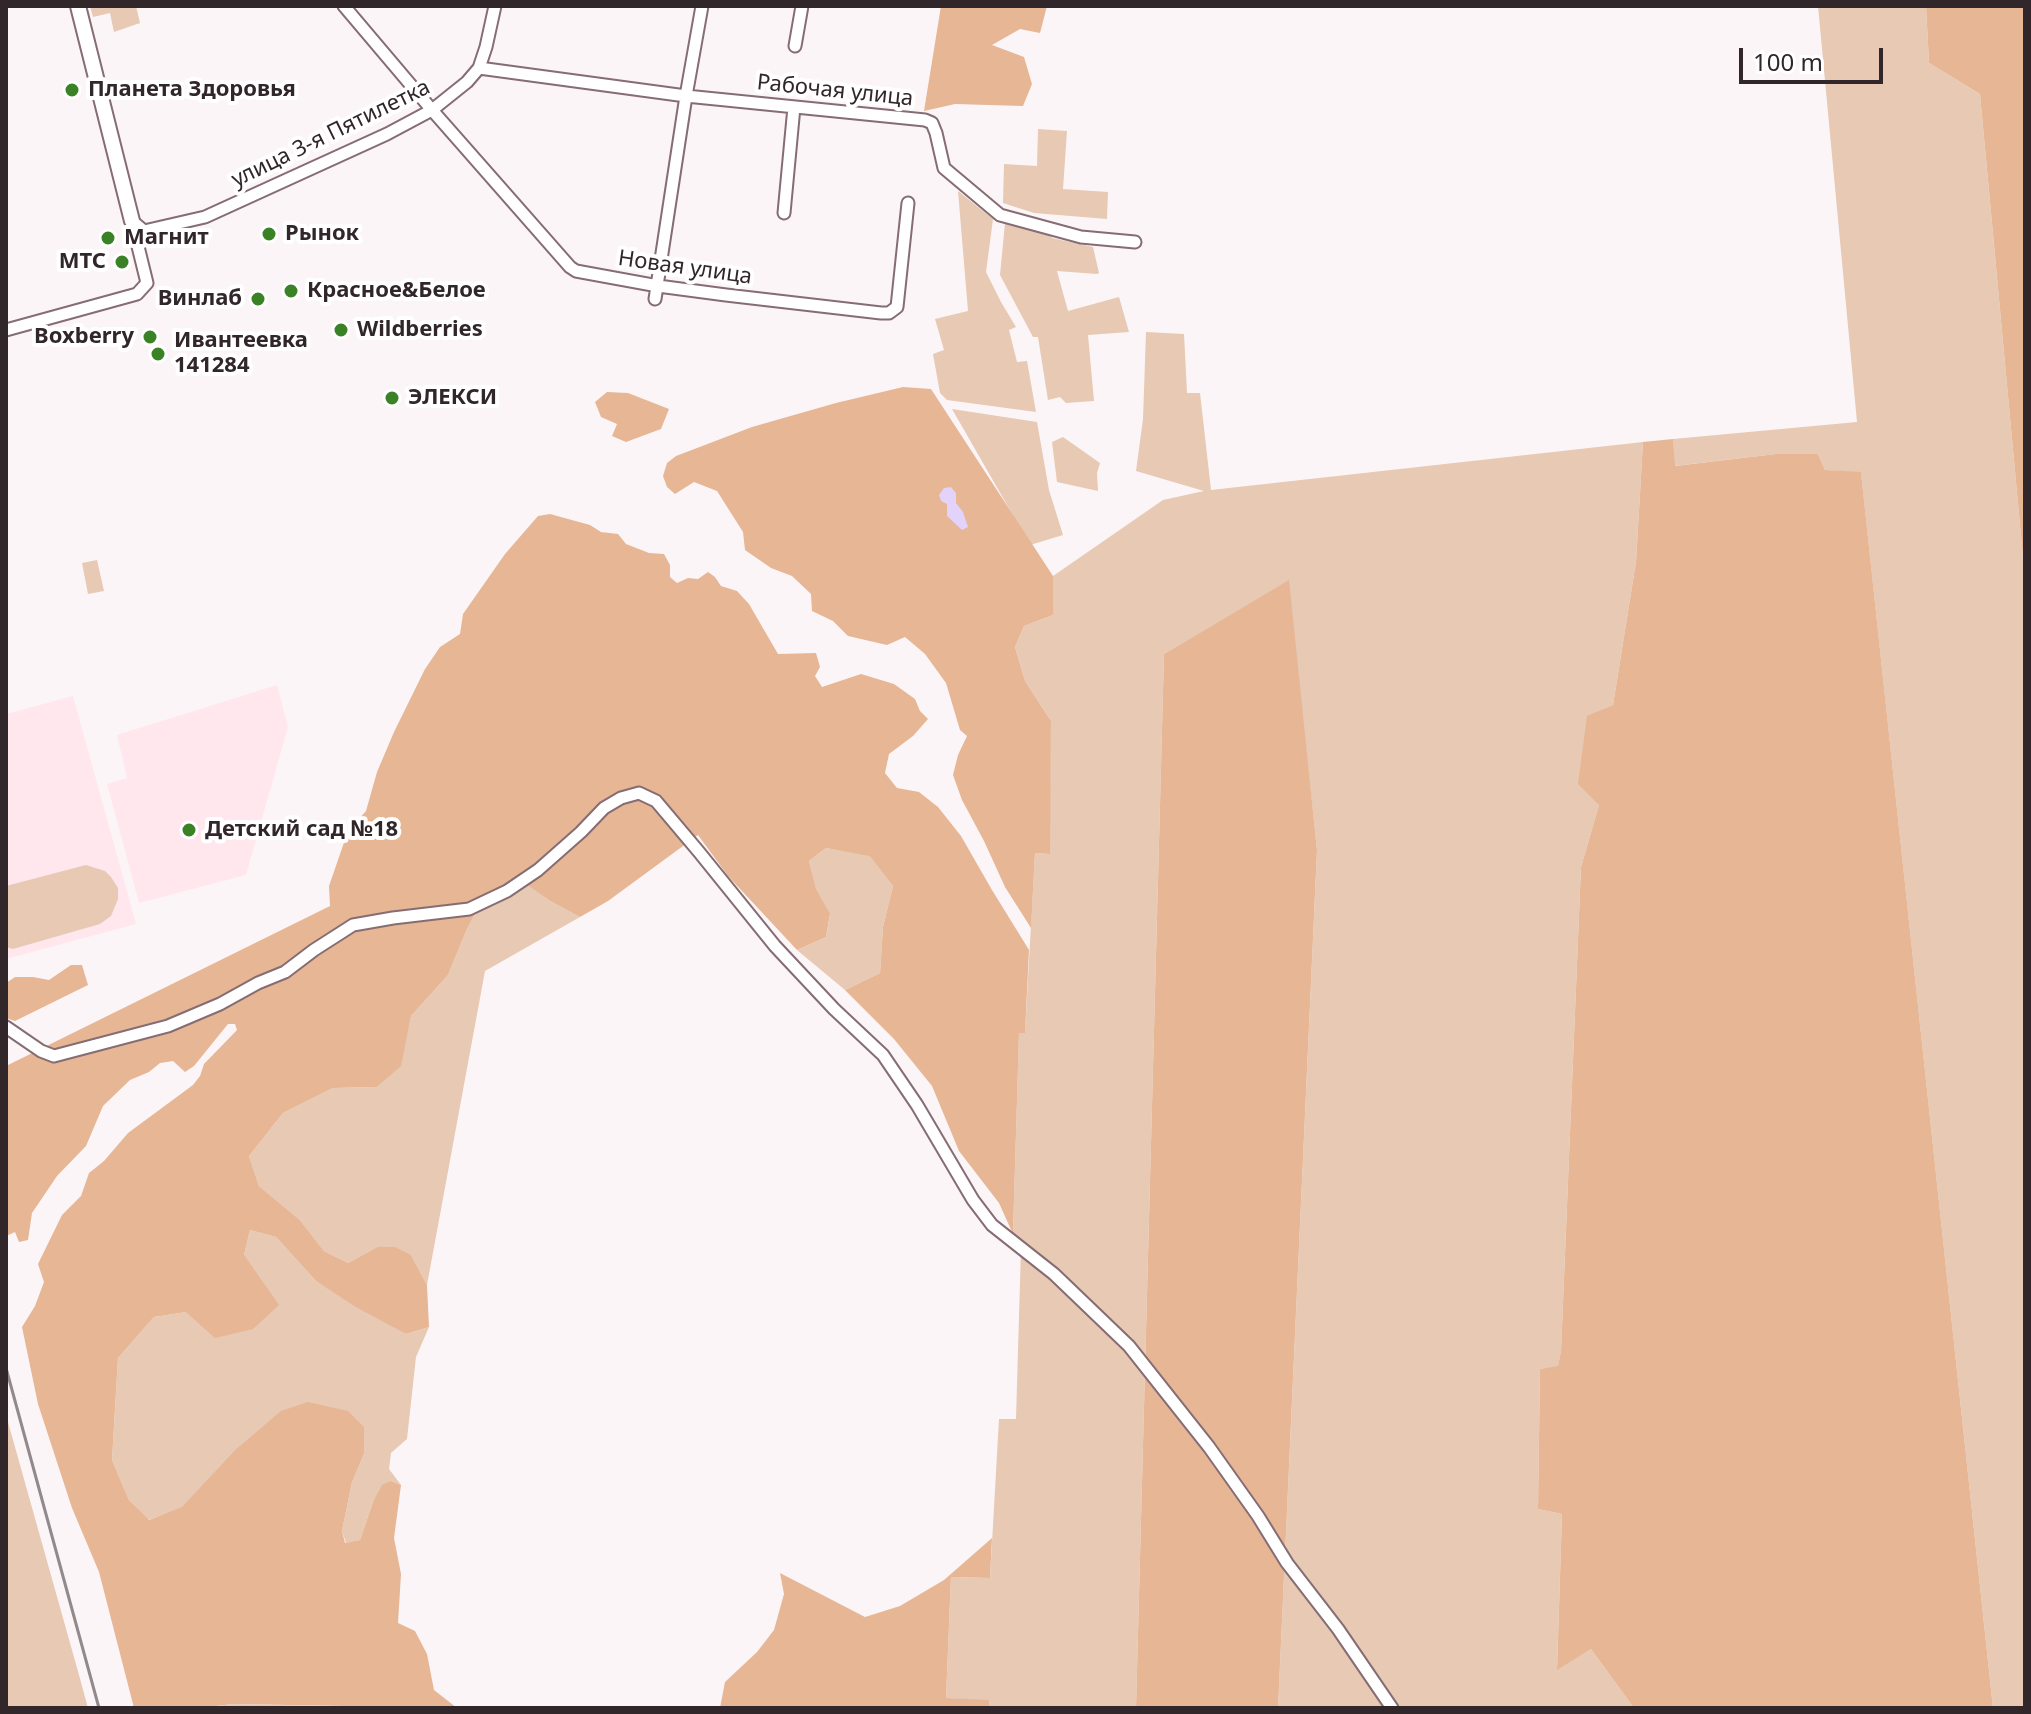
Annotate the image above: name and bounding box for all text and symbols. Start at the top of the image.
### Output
scale bar [1743,32,1887,82]
text: 100 m [1753,45,1823,78]
street label: Рабочая улица [756,70,914,112]
street label: улица 3-я Пятилетка [228,74,434,194]
place label: Планета Здоровья [88,77,296,103]
marker: Планета Здоровья [63,81,81,99]
place label: Рынок [285,221,359,247]
place label: Магнит [124,225,209,251]
marker: Рынок [260,225,278,243]
marker: Магнит [99,229,117,247]
street label: Новая улица [616,246,754,290]
place label: МТС [59,249,106,275]
marker: МТС [113,253,131,271]
place label: Красное&Белое [307,278,486,304]
marker: Красное&Белое [282,282,300,300]
place label: Винлаб [158,286,242,312]
marker: Винлаб [249,290,267,308]
place label: Wildberries [357,317,483,343]
marker: Wildberries [332,321,350,339]
place label: Boxberry [34,324,134,350]
marker: Boxberry [141,328,159,346]
place label: Ивантеевка 141284 [174,328,308,380]
marker: Ивантеевка 141284 [149,345,167,363]
place label: ЭЛЕКСИ [408,385,497,411]
marker: ЭЛЕКСИ [383,389,401,407]
place label: Детский сад №18 [205,817,398,843]
marker: Детский сад №18 [180,821,198,839]

